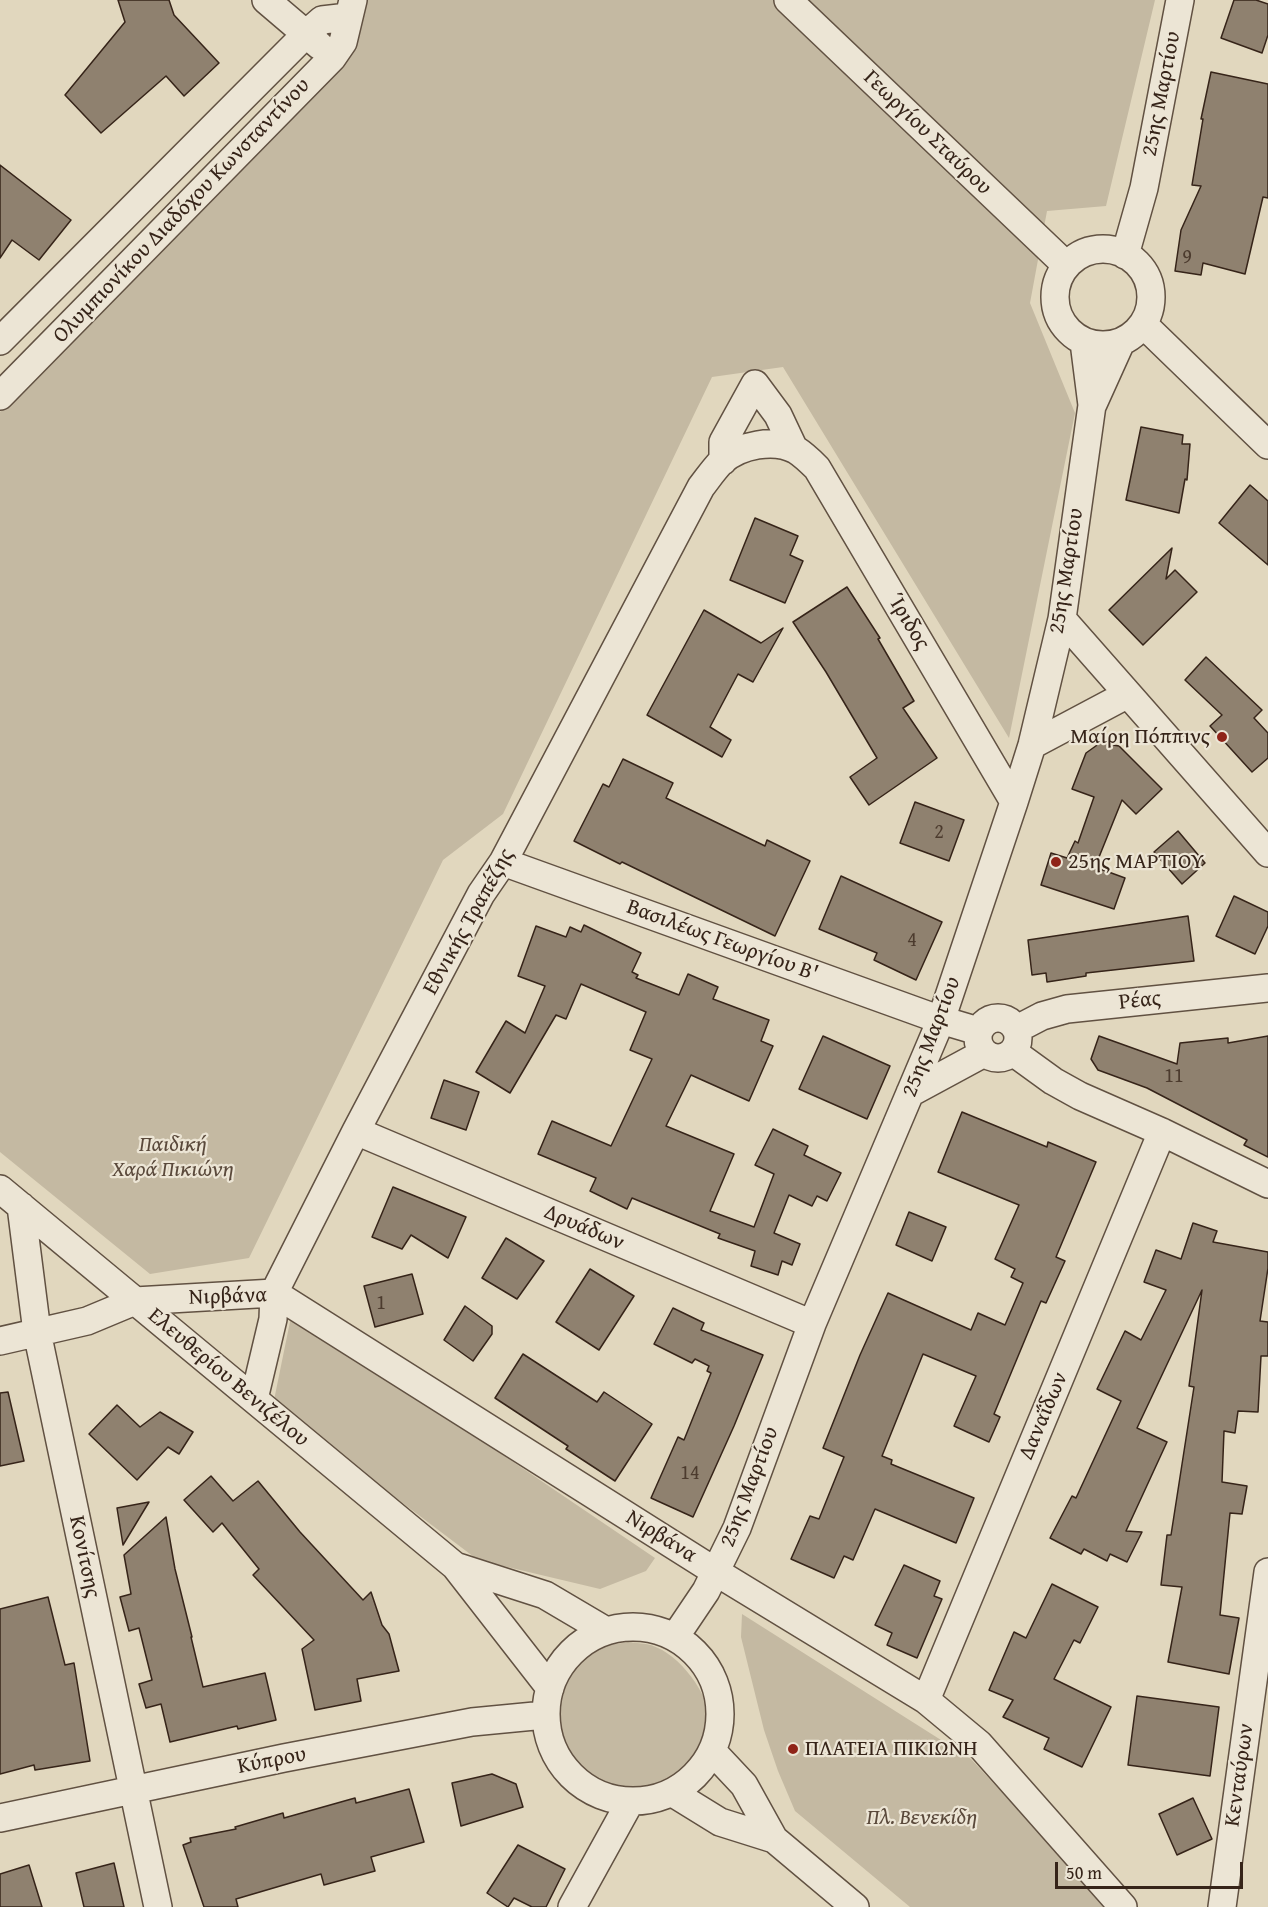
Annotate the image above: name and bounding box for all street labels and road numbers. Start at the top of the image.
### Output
street label: 25ης Μαρτίου [1137,29,1187,159]
street label: Γεωργίου Σταύρου [857,65,997,201]
street label: Ολυμπιονίκου Διαδόχου Κωνσταντίνου [48,73,316,349]
street label: 25ης Μαρτίου [1044,506,1090,636]
street label: Ίριδος [881,589,935,655]
street label: Εθνικής Τραπέζης [418,844,520,1000]
street label: Βασιλέως Γεωργίου Β' [623,894,821,988]
street label: 25ης Μαρτίου [897,973,967,1101]
street label: Ρέας [1118,986,1162,1016]
street label: Δρυάδων [540,1199,628,1257]
street label: Νιρβάνα [188,1282,268,1312]
street label: Ελευθερίου Βενιζέλου [142,1303,314,1453]
street label: Δαναΐδων [1014,1368,1074,1464]
street label: 25ης Μαρτίου [715,1423,785,1551]
street label: Νιρβάνα [621,1505,701,1569]
street label: Κονίτσης [62,1513,106,1601]
street label: Κενταύρων [1220,1722,1260,1828]
street label: Κύπρου [235,1741,309,1781]

